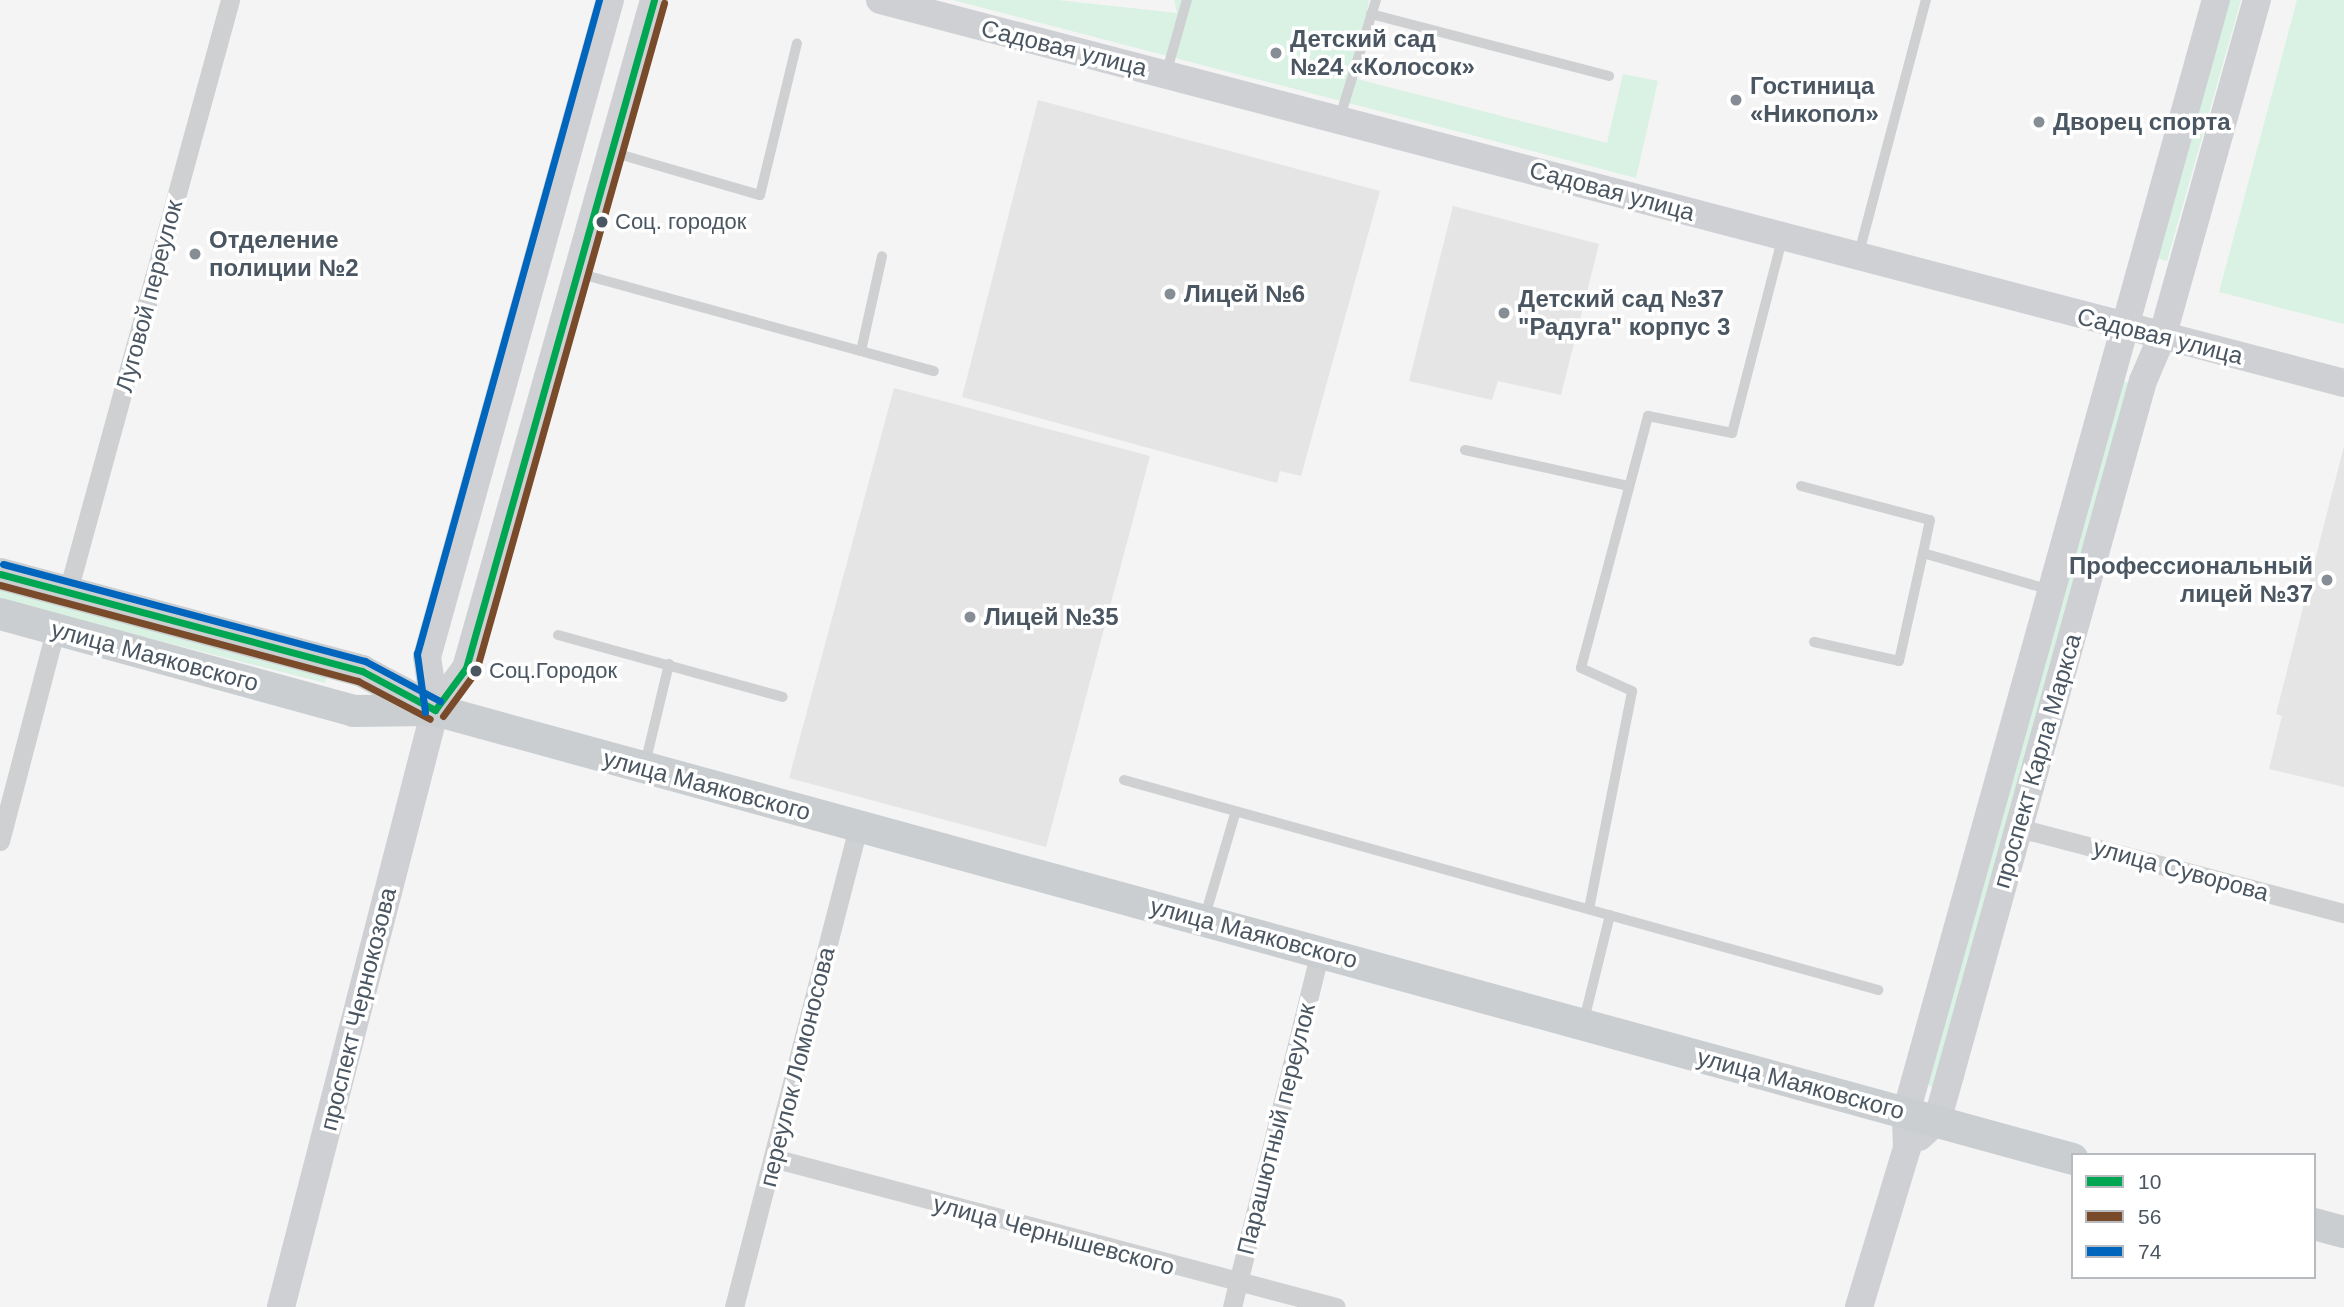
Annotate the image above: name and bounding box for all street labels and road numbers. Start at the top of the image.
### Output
street label: Садовая улица [978,13,1150,83]
street label: Садовая улица [1526,155,1698,227]
street label: Луговой переулок [109,197,189,395]
street label: Садовая улица [2074,301,2246,371]
street label: улица Маяковского [48,614,262,698]
street label: проспект Карла Маркса [1987,630,2087,892]
street label: улица Маяковского [600,743,814,827]
street label: улица Суворова [2090,833,2272,907]
street label: проспект Чернокозова [314,884,402,1134]
street label: улица Маяковского [1147,891,1361,975]
street label: переулок Ломоносова [753,944,841,1190]
street label: Парашютный переулок [1231,1000,1321,1258]
street label: улица Маяковского [1694,1042,1908,1126]
street label: улица Чернышевского [930,1189,1178,1281]

